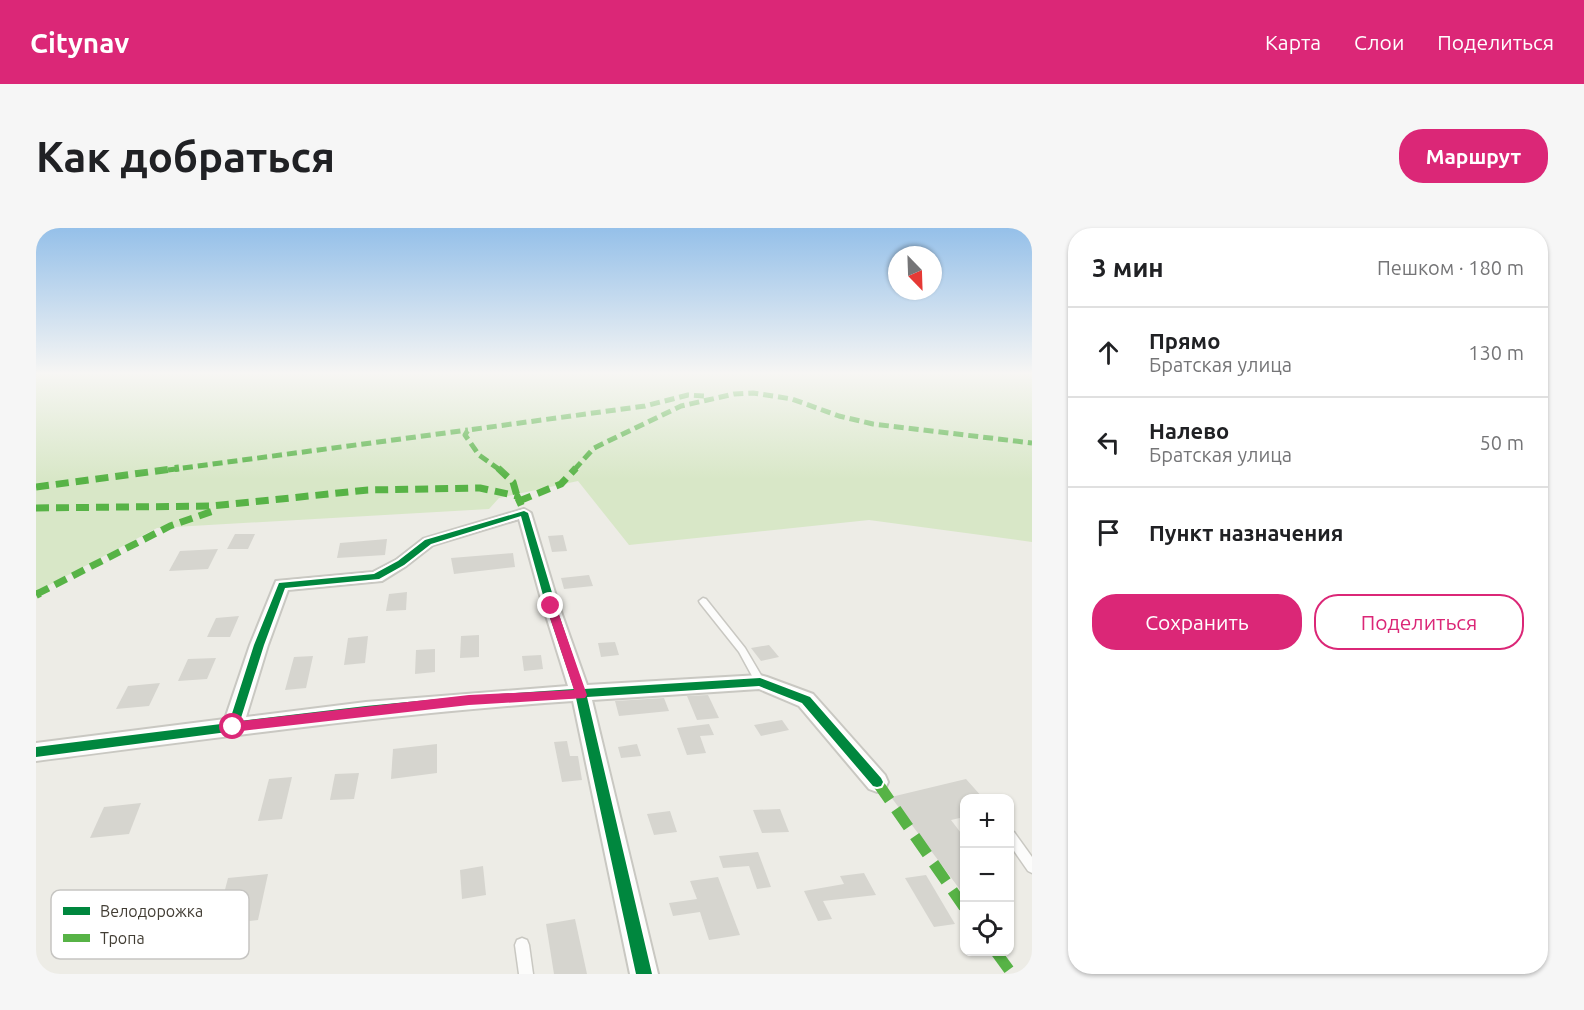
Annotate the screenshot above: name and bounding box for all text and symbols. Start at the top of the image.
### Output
text: Citynav [30,27,129,58]
text: Карта [1265,30,1321,54]
text: Слои [1354,30,1404,54]
text: Поделиться [1437,30,1554,54]
button: Маршрут [1399,129,1548,183]
text: Как добраться [36,133,335,180]
north arrow [888,246,942,300]
text: 3 мин [1092,253,1164,282]
text: Пешком · 180 m [1377,256,1524,279]
text: Прямо [1149,328,1220,353]
icon: ahead [1092,336,1125,369]
text: 130 m [1468,341,1524,364]
text: Братская улица [1149,353,1292,376]
text: Налево [1149,418,1229,443]
icon: left [1092,426,1125,459]
text: 50 m [1480,431,1524,454]
text: Братская улица [1149,443,1292,466]
icon: arrive [1092,516,1125,549]
text: Пункт назначения [1149,520,1343,545]
route end [537,592,563,618]
button: Сохранить [1092,594,1302,650]
button: Поделиться [1314,594,1524,650]
route start [219,713,245,739]
map controls [960,794,1014,956]
button: + [960,794,1014,848]
button: − [960,848,1014,902]
legend [51,890,249,959]
text: Велодорожка [100,902,203,920]
button: locate [960,902,1014,956]
text: Тропа [100,929,145,947]

